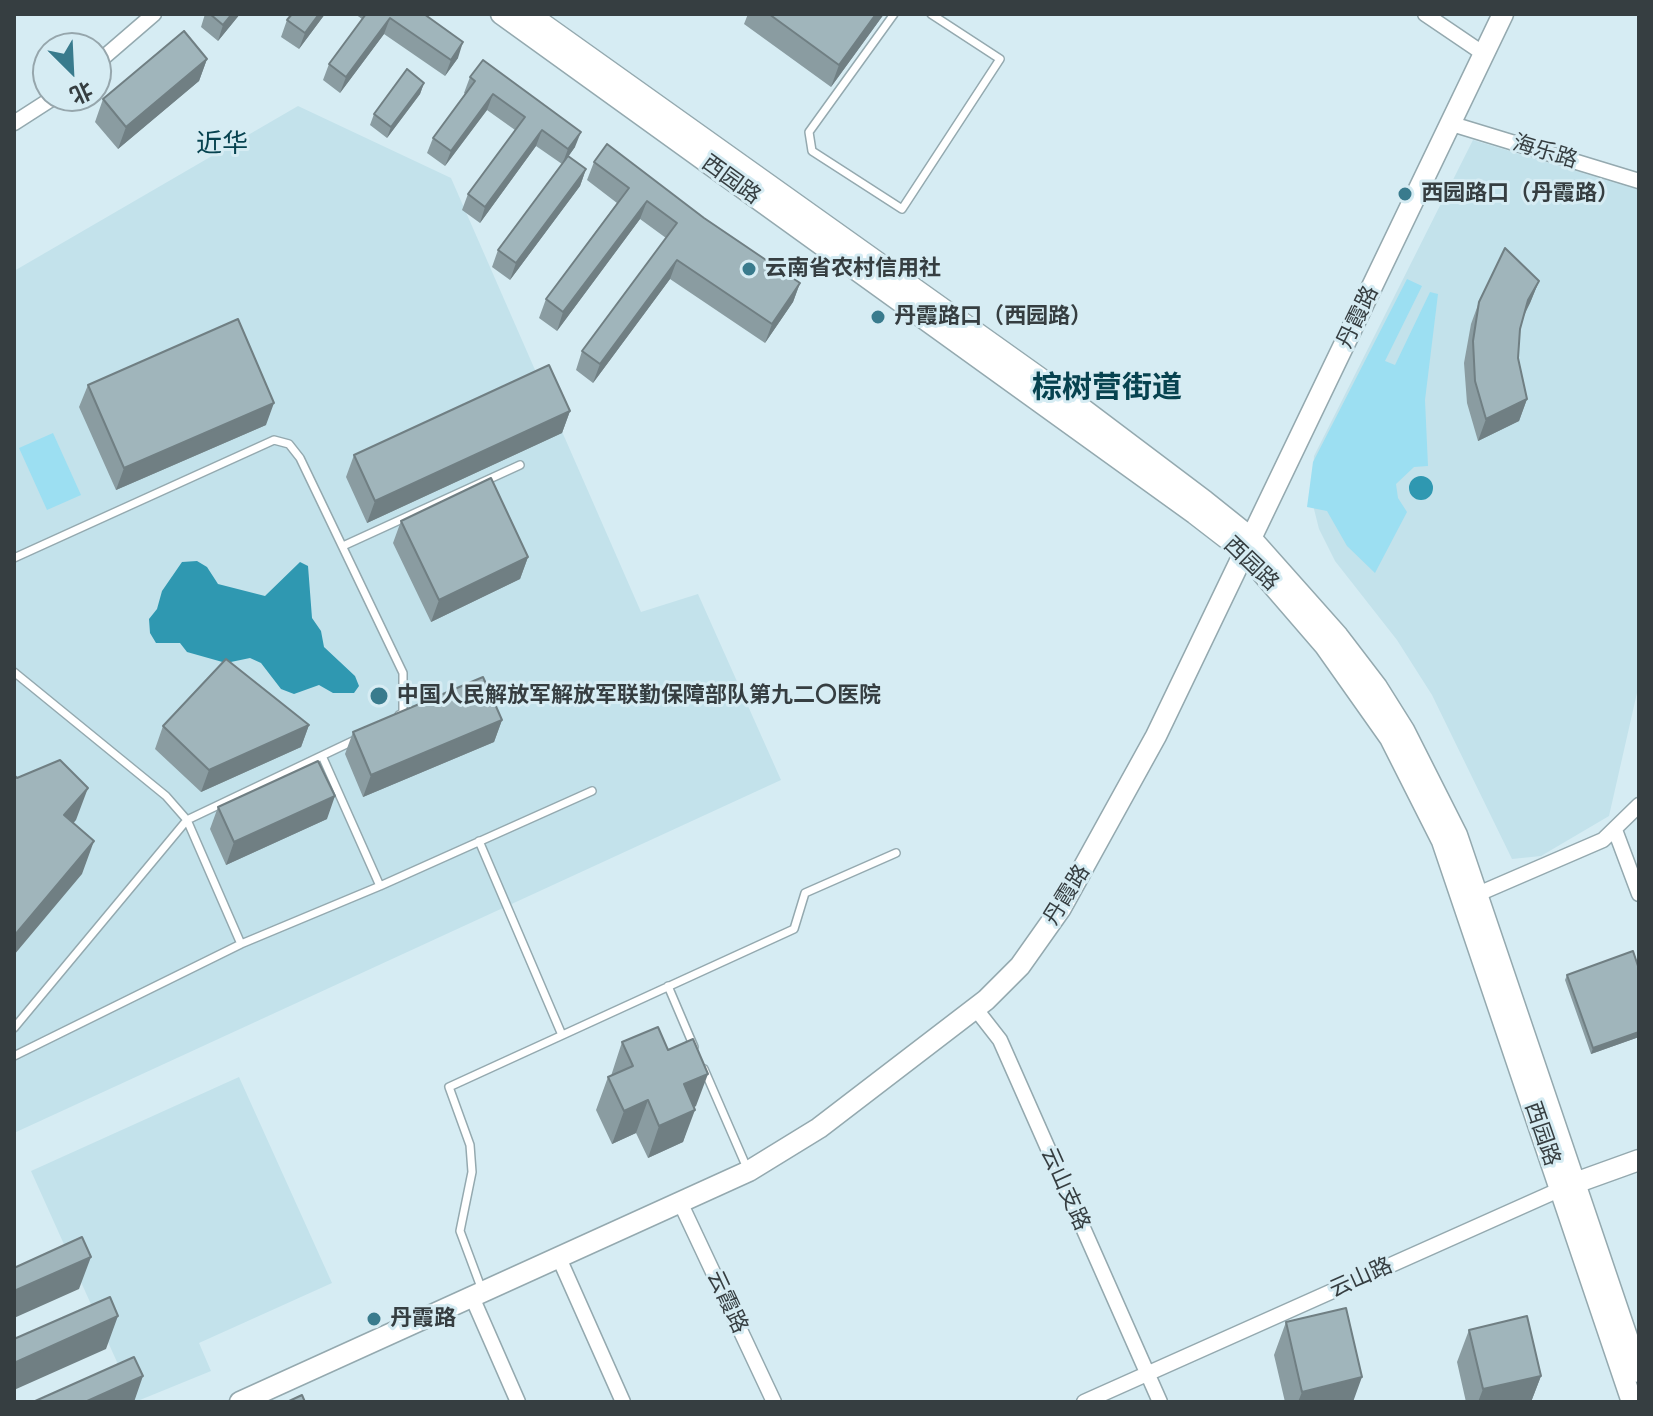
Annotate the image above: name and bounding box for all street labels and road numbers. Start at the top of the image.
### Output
street label: 海乐路 [1510,130,1580,174]
street label: 西园路 [697,150,765,210]
street label: 丹霞路 [1332,282,1384,352]
street label: 西园路 [1218,532,1284,596]
street label: 丹霞路 [1038,860,1096,930]
street label: 西园路 [1519,1099,1565,1169]
street label: 云山支路 [1035,1143,1095,1235]
street label: 云山路 [1325,1253,1397,1303]
street label: 云霞路 [701,1267,753,1337]

